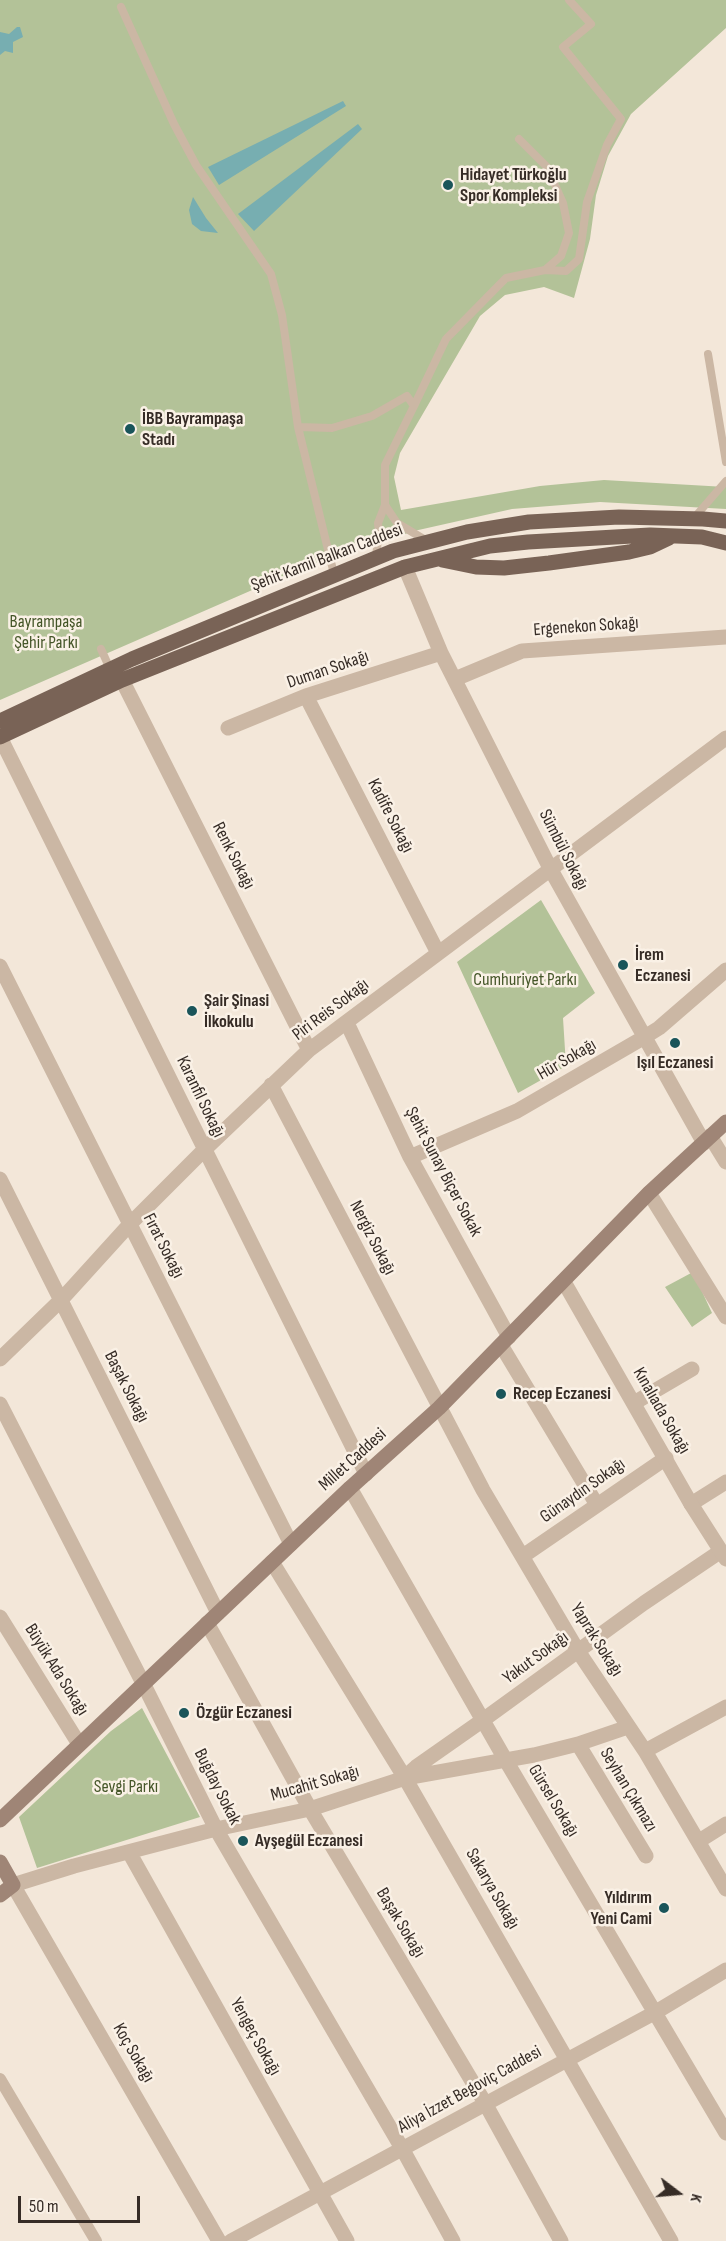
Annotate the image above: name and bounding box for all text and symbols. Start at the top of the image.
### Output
place label: Hidayet Türkoğlu Spor Kompleksi [460,164,566,207]
marker: Hidayet Türkoğlu Spor Kompleksi [441,178,455,192]
place label: İBB Bayrampaşa Stadı [142,408,243,450]
marker: İBB Bayrampaşa Stadı [123,422,137,436]
street label: Şehit Kamil Balkan Caddesi [248,519,406,597]
park label: Bayrampaşa Şehir Parkı [10,611,82,654]
street label: Ergenekon Sokağı [533,613,639,641]
street label: Duman Sokağı [284,646,372,694]
street label: Kadife Sokağı [362,775,418,857]
street label: Sümbül Sokağı [534,806,592,894]
street label: Renk Sokağı [207,819,259,893]
place label: İrem Eczanesi [635,944,691,986]
marker: İrem Eczanesi [616,958,630,972]
park label: Cumhuriyet Parkı [473,969,577,991]
street label: Piri Reis Sokağı [289,974,373,1046]
place label: Şair Şinasi İlkokulu [204,990,269,1032]
marker: Şair Şinasi İlkokulu [185,1004,199,1018]
street label: Hür Sokağı [534,1035,600,1085]
marker: Işıl Eczanesi [668,1036,682,1050]
place label: Işıl Eczanesi [637,1052,713,1074]
street label: Karanfil Sokağı [171,1053,229,1141]
street label: Şehit Sunay Biçer Sokak [400,1104,486,1240]
street label: Nergiz Sokağı [344,1197,400,1279]
street label: Fırat Sokağı [138,1210,188,1282]
street label: Başak Sokağı [99,1348,153,1426]
street label: Kınalıada Sokağı [628,1364,694,1458]
place label: Recep Eczanesi [513,1383,611,1405]
marker: Recep Eczanesi [494,1387,508,1401]
street label: Millet Caddesi [315,1424,391,1496]
street label: Günaydın Sokağı [536,1454,630,1528]
street label: Yaprak Sokağı [565,1599,627,1681]
street label: Büyük Ada Sokağı [19,1620,93,1720]
street label: Yakut Sokağı [499,1627,573,1689]
place label: Özgür Eczanesi [196,1702,292,1724]
marker: Özgür Eczanesi [177,1706,191,1720]
street label: Seyhan Çıkmazı [594,1744,662,1836]
street label: Buğday Sokak [189,1745,245,1829]
street label: Mucahit Sokağı [268,1761,362,1807]
street label: Gürsel Sokağı [523,1761,583,1841]
park label: Sevgi Parkı [94,1776,158,1798]
place label: Ayşegül Eczanesi [255,1830,363,1852]
marker: Ayşegül Eczanesi [236,1834,250,1848]
street label: Sakarya Sokağı [460,1845,524,1933]
street label: Başak Sokağı [371,1884,429,1962]
place label: Yıldırım Yeni Cami [591,1887,652,1930]
marker: Yıldırım Yeni Cami [657,1901,671,1915]
street label: Yengeç Sokağı [225,1994,285,2080]
street label: Koç Sokağı [107,2020,159,2086]
street label: Aliya İzzet Begoviç Caddesi [394,2042,546,2138]
north arrow [648,2163,708,2223]
scale bar [21,2184,142,2222]
text: K [686,2192,706,2205]
text: 50 m [29,2196,59,2217]

